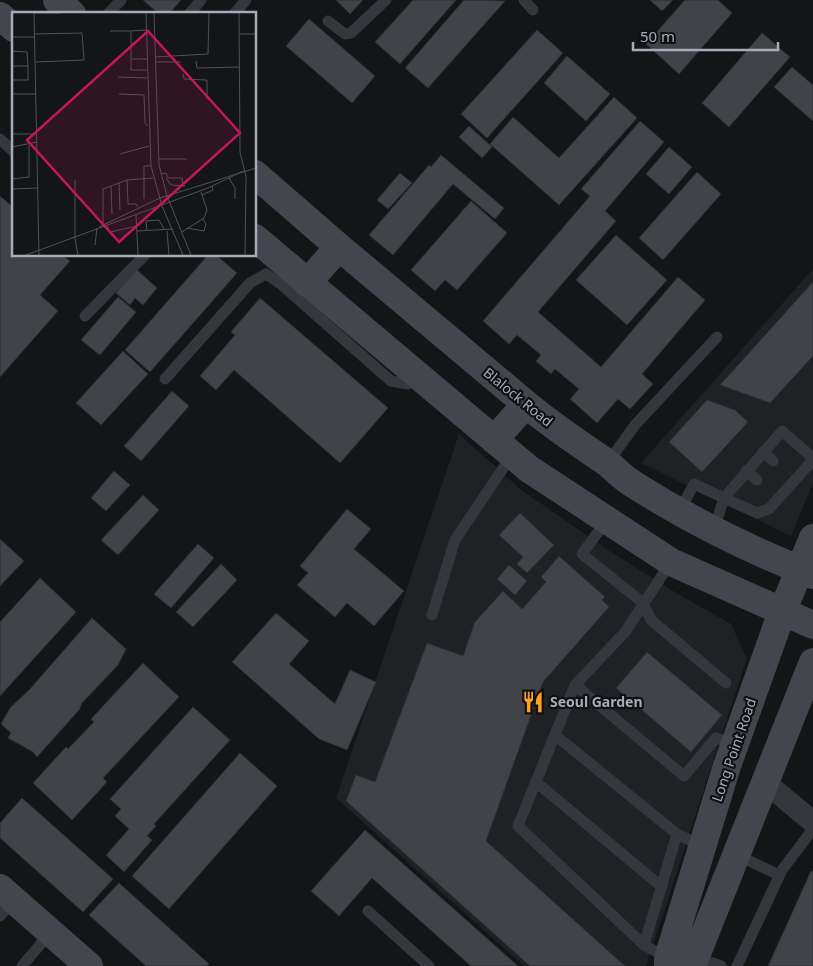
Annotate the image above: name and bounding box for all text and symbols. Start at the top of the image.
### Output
inset map [12,12,256,256]
scale bar [633,20,778,52]
text: 50 m [640,26,675,46]
street label: Blalock Road [480,363,557,430]
restaurant icon: Seoul Garden [520,689,546,715]
place label: Seoul Garden [550,692,643,711]
street label: Long Point Road [707,696,760,804]

